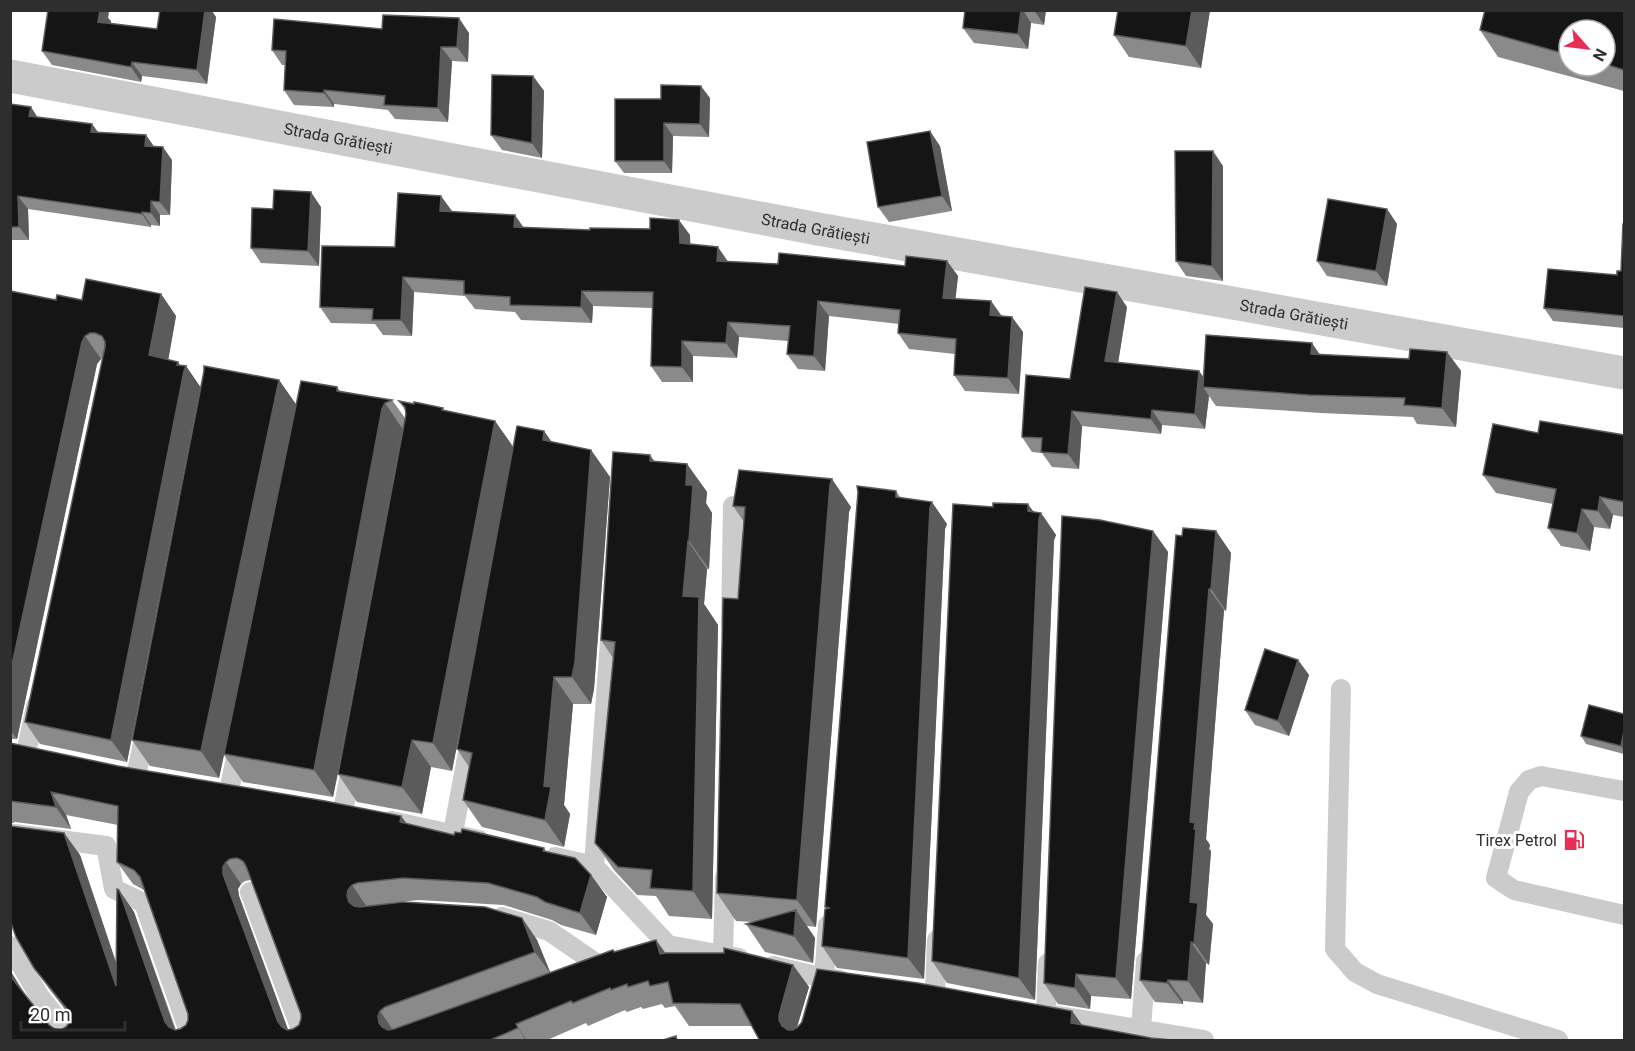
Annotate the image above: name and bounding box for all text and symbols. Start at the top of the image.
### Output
north arrow [1557,18,1617,78]
text: N [1589,45,1611,64]
street label: Strada Grătiești [282,119,394,158]
street label: Strada Grătiești [760,209,871,248]
street label: Strada Grătiești [1238,296,1350,334]
fuel station icon: Tirex Petrol [1562,828,1586,852]
place label: Tirex Petrol [1476,831,1557,850]
scale bar [21,994,124,1032]
text: 20 m [30,1004,70,1025]

